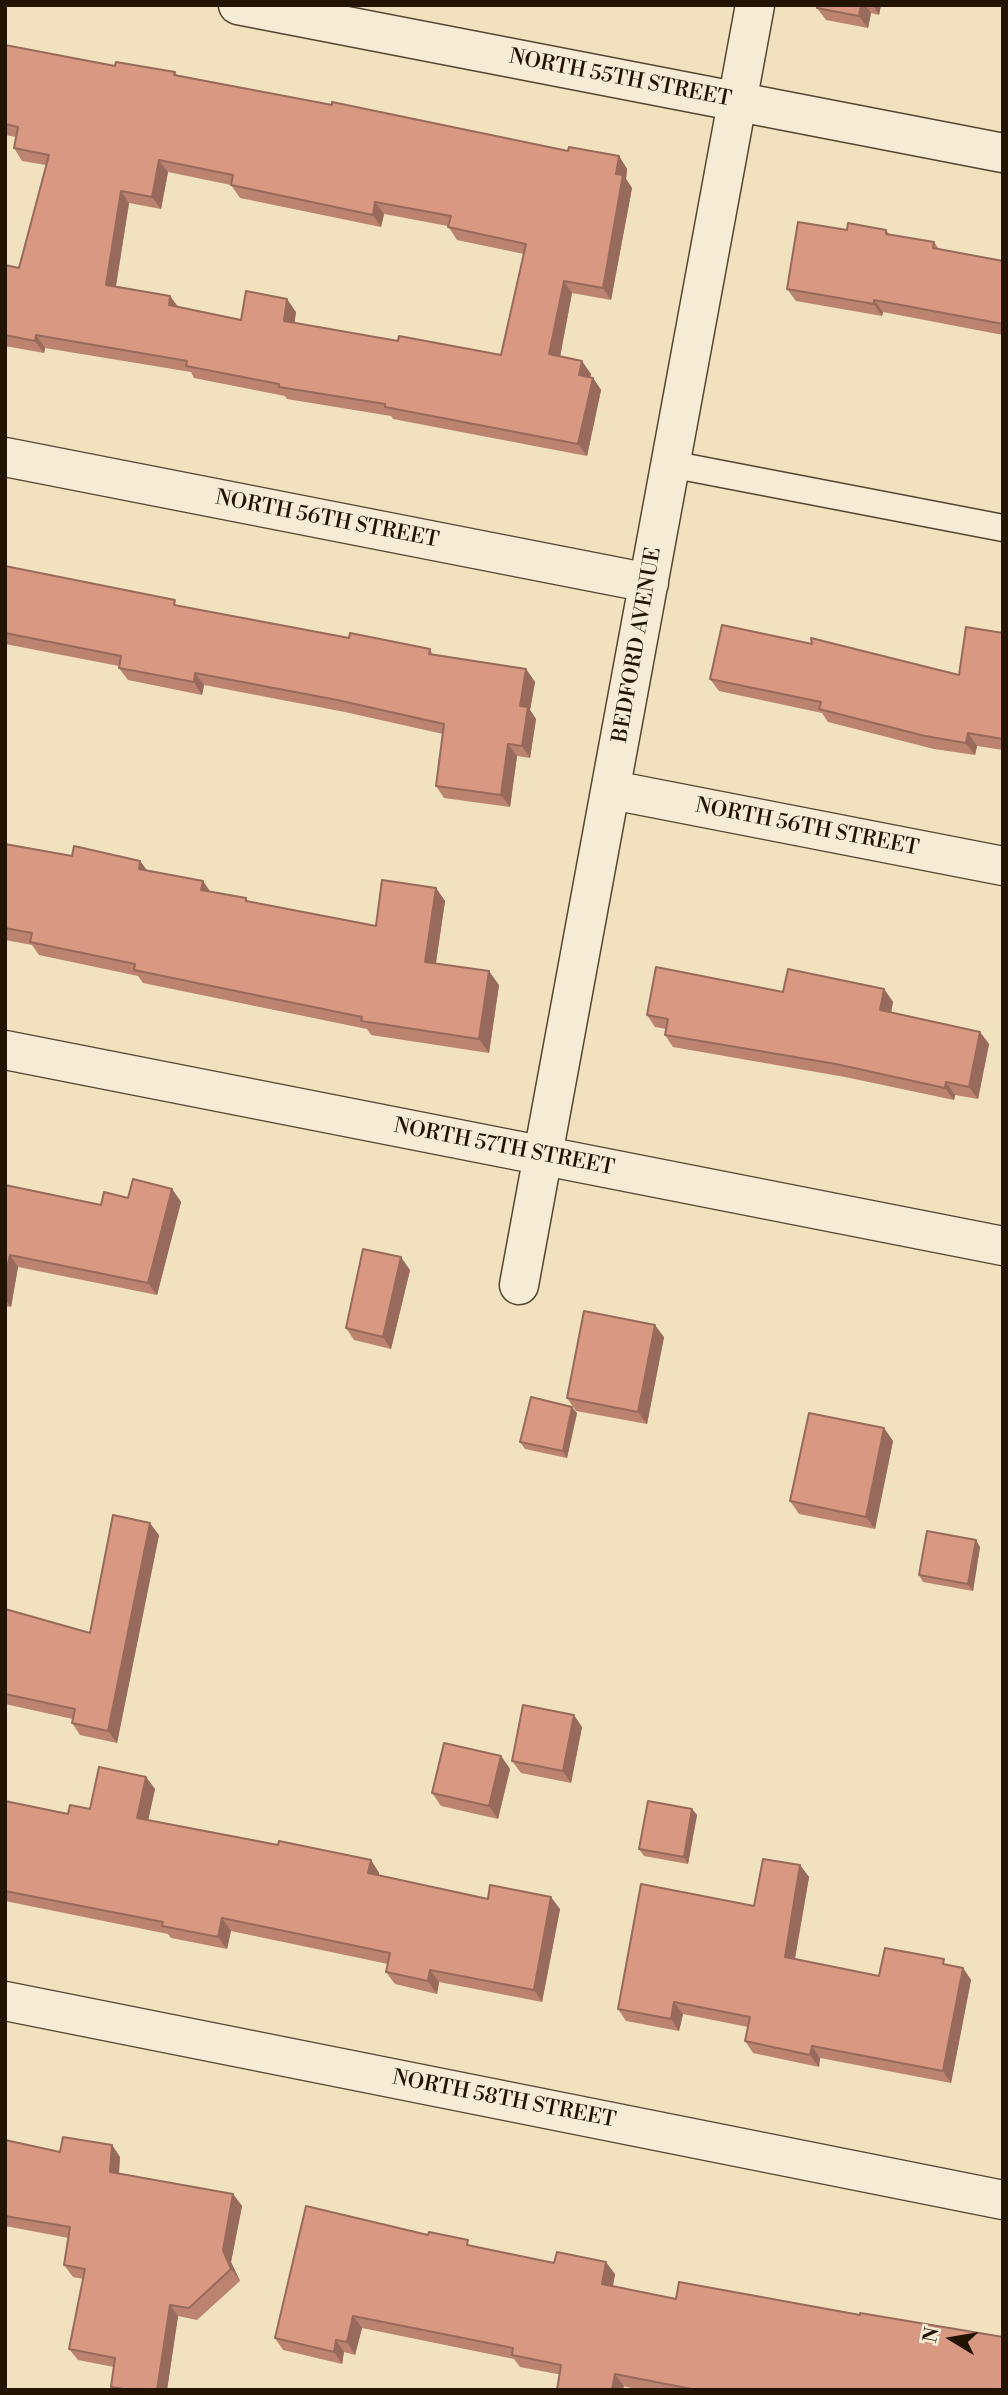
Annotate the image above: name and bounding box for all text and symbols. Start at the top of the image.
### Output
street label: NORTH 55TH STREET [507,45,733,113]
street label: NORTH 56TH STREET [213,486,441,554]
street label: BEDFORD AVENUE [608,545,668,745]
street label: NORTH 56TH STREET [693,794,921,862]
street label: NORTH 57TH STREET [392,1114,616,1182]
street label: NORTH 58TH STREET [390,2066,618,2134]
north arrow [917,2304,987,2374]
text: N [918,2325,945,2345]

